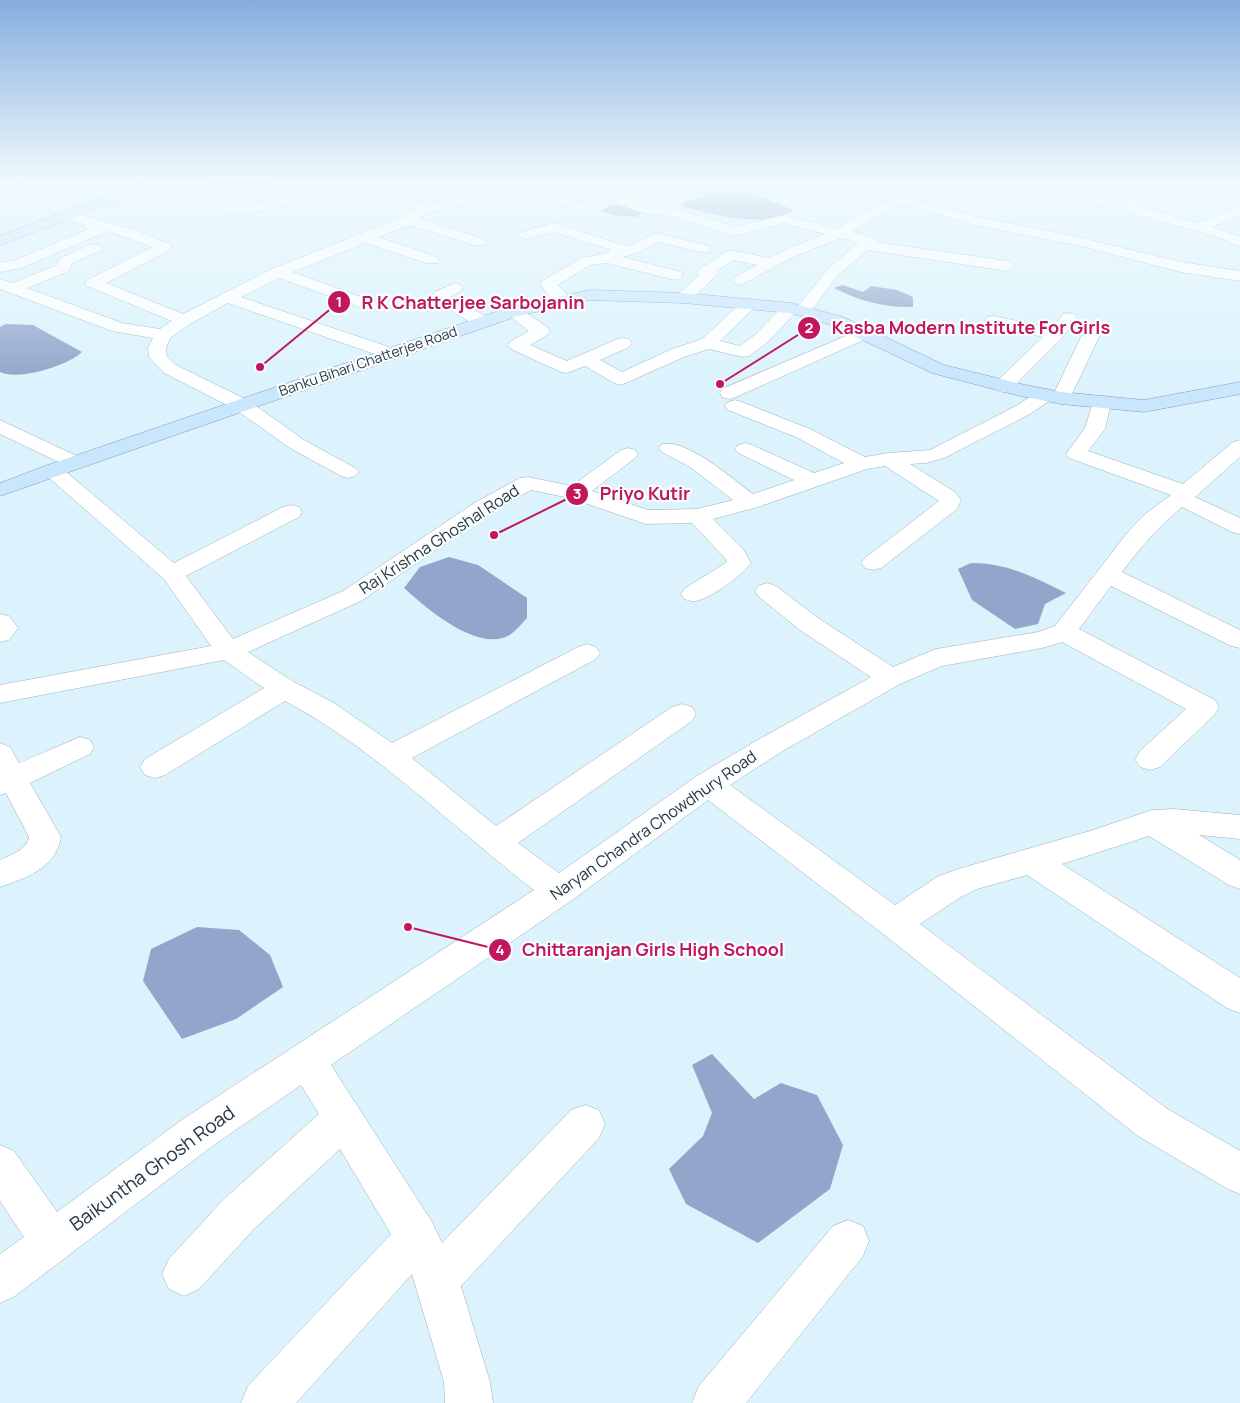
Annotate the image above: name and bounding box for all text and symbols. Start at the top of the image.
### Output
callout: R K Chatterjee Sarbojanin [326,286,595,319]
text: R K Chatterjee Sarbojanin [361,290,585,314]
text: 1 [336,291,342,312]
callout: Kasba Modern Institute For Girls [797,311,1120,344]
text: Kasba Modern Institute For Girls [832,315,1110,339]
text: 2 [805,317,814,338]
street label: Banku Bihari Chatterjee Road [276,321,460,400]
callout: Priyo Kutir [565,477,700,510]
street label: Raj Krishna Ghoshal Road [355,479,523,599]
text: Priyo Kutir [600,481,690,505]
text: 3 [573,483,581,504]
street label: Naryan Chandra Chowdhury Road [545,745,761,905]
callout: Chittaranjan Girls High School [487,933,794,966]
text: Chittaranjan Girls High School [522,937,784,961]
text: 4 [495,939,505,960]
street label: Baikuntha Ghosh Road [64,1099,240,1237]

